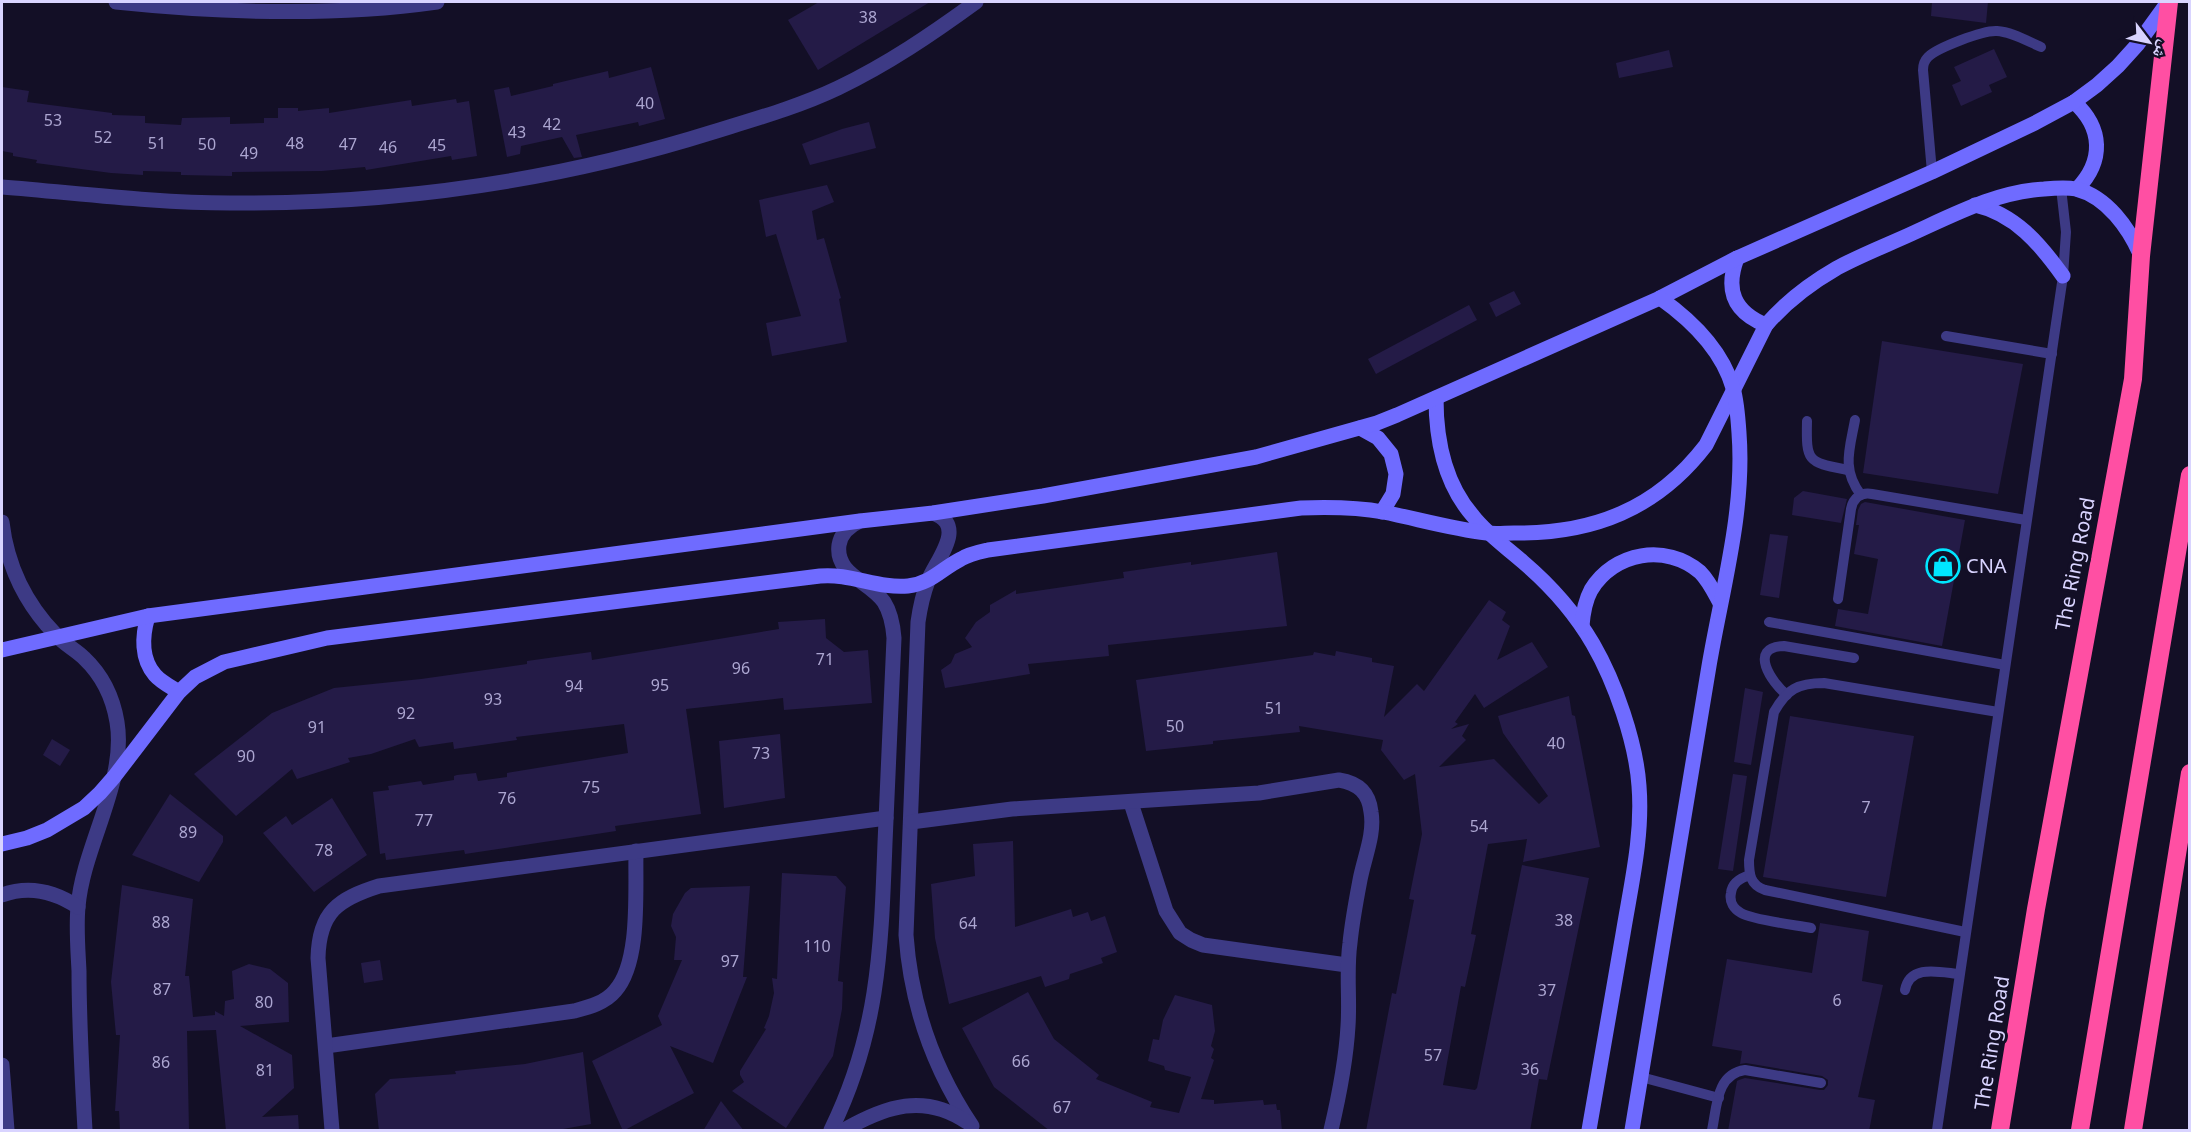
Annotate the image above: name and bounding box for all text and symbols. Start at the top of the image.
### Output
house number: 38 [859,6,877,28]
north arrow [2119,12,2179,72]
text: ش [2148,37,2176,63]
house number: 40 [636,92,654,114]
house number: 53 [44,109,62,131]
house number: 42 [543,113,561,135]
house number: 43 [508,121,526,143]
house number: 52 [94,126,112,148]
house number: 51 [148,132,166,154]
house number: 48 [286,132,304,154]
house number: 50 [198,133,216,155]
house number: 47 [339,133,357,155]
house number: 45 [428,134,446,156]
house number: 46 [379,136,397,158]
house number: 49 [240,142,258,164]
street label: The Ring Road [2048,495,2101,633]
shop icon: CNA [1925,548,1961,584]
place label: CNA [1966,552,2007,579]
house number: 71 [816,648,834,670]
house number: 96 [732,657,750,679]
house number: 95 [651,674,669,696]
house number: 94 [565,675,583,697]
house number: 93 [484,688,502,710]
house number: 51 [1265,697,1283,719]
house number: 92 [397,702,415,724]
house number: 50 [1166,715,1184,737]
house number: 91 [308,716,326,738]
house number: 40 [1547,732,1565,754]
house number: 73 [752,742,770,764]
house number: 90 [237,745,255,767]
house number: 75 [582,776,600,798]
house number: 76 [498,787,516,809]
house number: 7 [1861,796,1871,818]
house number: 77 [415,809,433,831]
house number: 54 [1470,815,1488,837]
house number: 89 [179,821,197,843]
house number: 78 [315,839,333,861]
house number: 38 [1555,909,1573,931]
house number: 88 [152,911,170,933]
house number: 64 [959,912,977,934]
house number: 110 [803,935,831,957]
house number: 97 [721,950,739,972]
street label: The Ring Road [1968,974,2015,1112]
house number: 87 [153,978,171,1000]
house number: 37 [1538,979,1556,1001]
house number: 6 [1832,989,1842,1011]
house number: 80 [255,991,273,1013]
house number: 57 [1424,1044,1442,1066]
house number: 66 [1012,1050,1030,1072]
house number: 86 [152,1051,170,1073]
house number: 36 [1521,1058,1539,1080]
house number: 81 [256,1059,274,1081]
house number: 67 [1053,1096,1071,1118]

